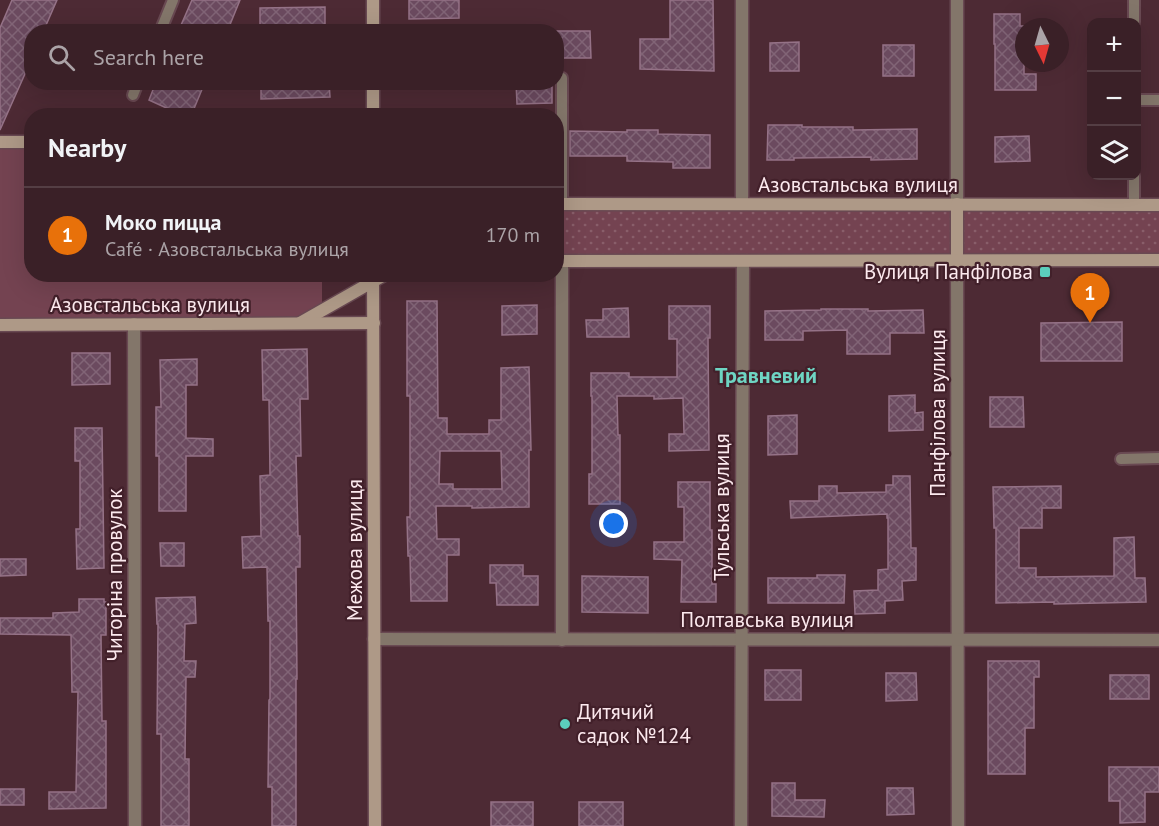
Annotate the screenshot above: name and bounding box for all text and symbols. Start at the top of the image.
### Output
north arrow [1015,18,1069,72]
map controls [1087,18,1141,180]
button: + [1087,18,1141,72]
search box [24,24,564,90]
icon: search [45,41,78,74]
text: Search here [93,43,204,71]
button: − [1087,72,1141,126]
button: layers [1087,126,1141,180]
text: Nearby [48,131,126,164]
street label: Азовстальська вулиця [758,171,958,198]
text: Моко пицца [105,208,221,236]
text: 1 [62,222,73,248]
text: 170 m [486,222,540,248]
text: Café · Азовстальська вулиця [105,236,349,262]
place label: Вулиця Панфілова [864,258,1033,285]
marker: Вулиця Панфілова [1038,265,1052,279]
pin: 1 [1070,274,1110,323]
street label: Азовстальська вулиця [50,291,250,318]
street label: Панфілова вулиця [924,329,951,497]
district label: Травневий [715,361,817,389]
street label: Тульська вулиця [708,433,735,581]
street label: Межова вулиця [341,479,368,621]
street label: Чигоріна провулок [101,489,128,661]
your location [599,509,628,538]
street label: Полтавська вулиця [680,606,854,633]
place label: Дитячий садок №124 [577,698,691,749]
marker: Дитячий садок №124 [558,717,572,731]

